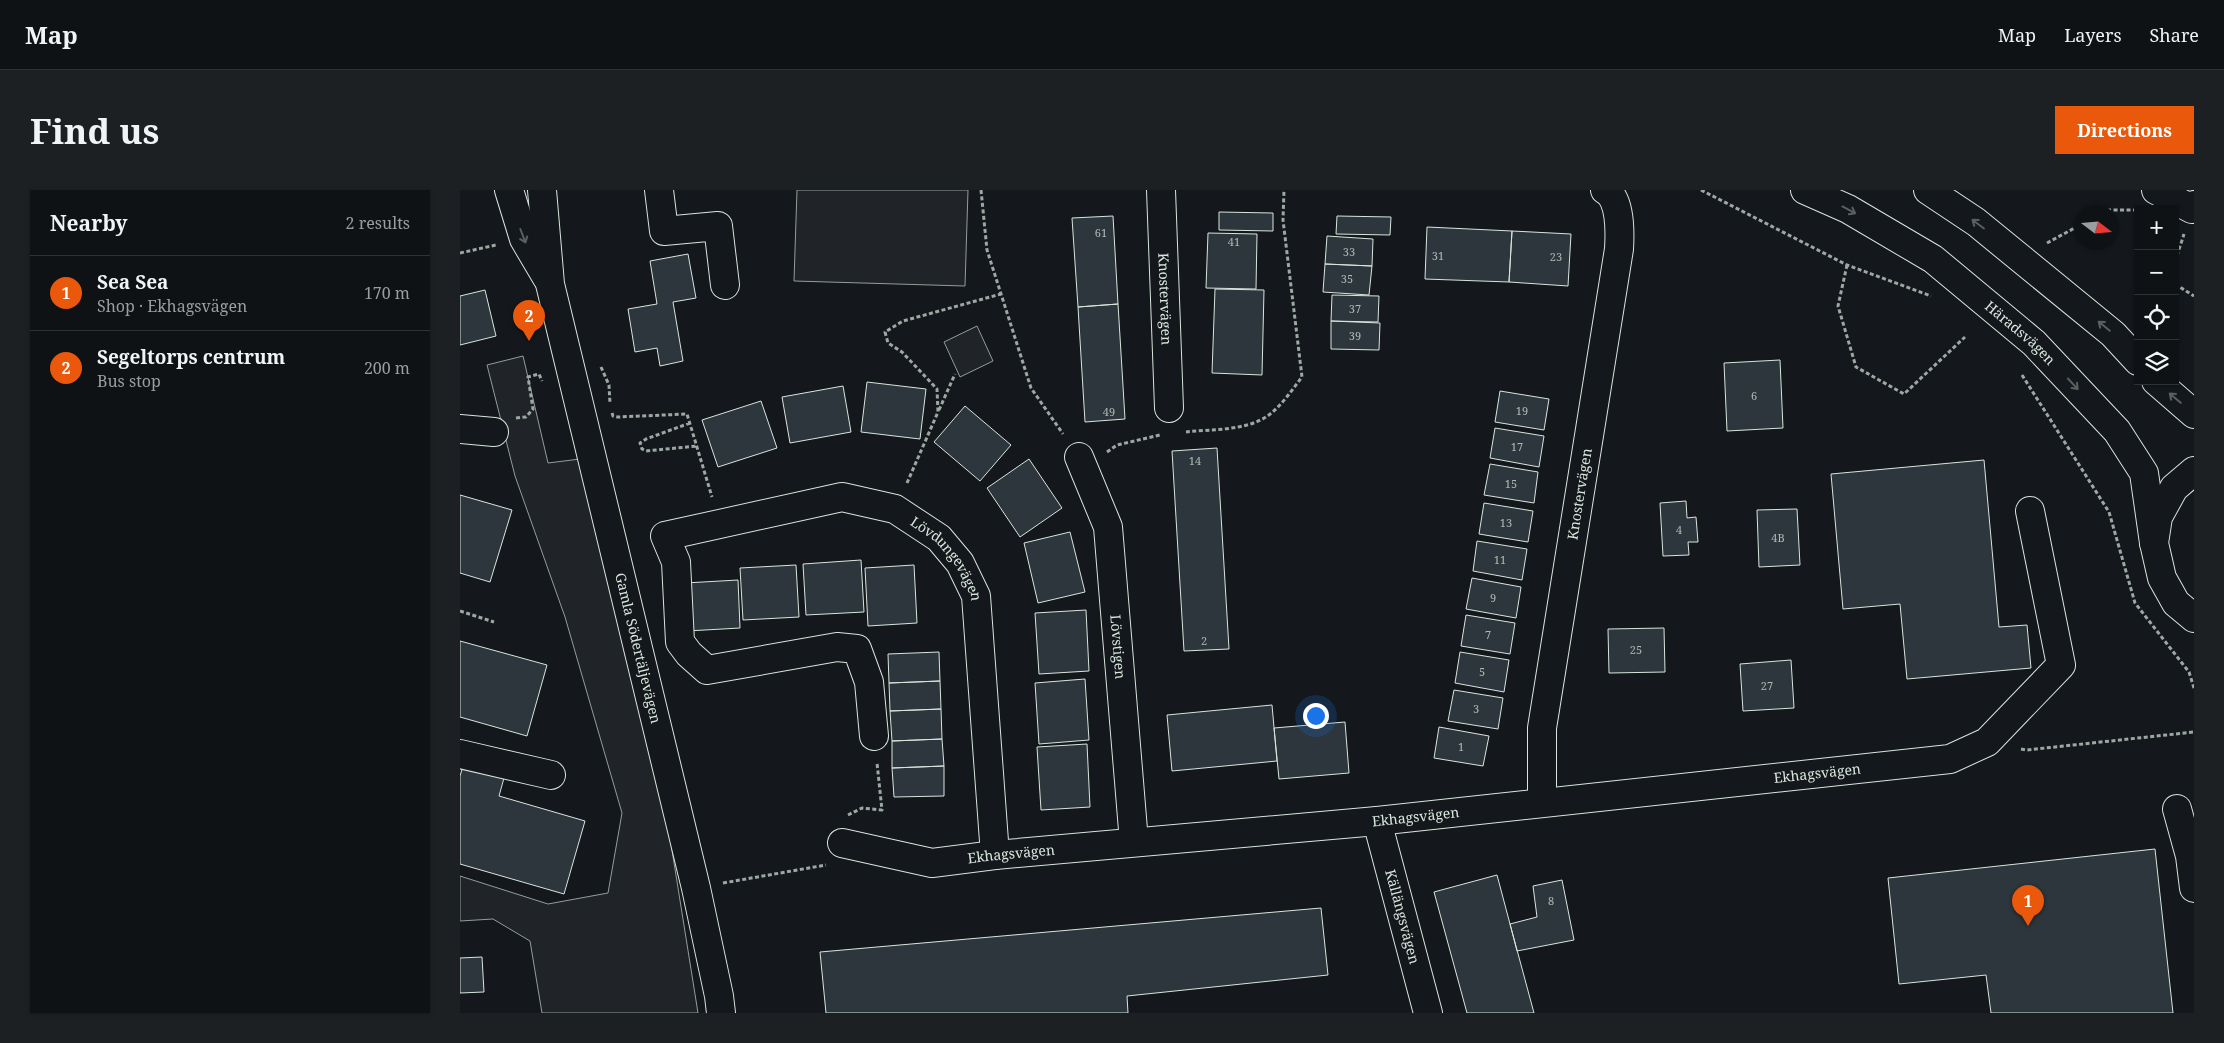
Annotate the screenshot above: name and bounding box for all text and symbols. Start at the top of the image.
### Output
text: Map [25,18,78,51]
text: Map [1998,23,2036,47]
text: Layers [2064,23,2122,47]
text: Share [2150,23,2199,47]
button: Directions [2055,106,2194,154]
text: Find us [30,107,159,154]
one-way arrow [1842,205,1857,215]
north arrow [2074,205,2119,250]
map controls [2134,205,2179,385]
button: + [2134,205,2179,250]
text: Nearby [50,209,128,237]
text: 2 results [346,212,410,234]
one-way arrow [1972,218,1985,229]
house number: 61 [1095,225,1107,240]
one-way arrow [520,229,529,244]
house number: 41 [1228,234,1240,249]
house number: 33 [1343,244,1355,259]
house number: 31 [1432,248,1444,263]
house number: 23 [1550,249,1562,264]
button: − [2134,250,2179,295]
street label: Knostervägen [1154,252,1177,345]
text: Sea Sea [97,269,168,295]
house number: 35 [1341,271,1353,286]
text: 1 [61,282,71,304]
text: 170 m [364,282,410,304]
text: Shop · Ekhagsvägen [97,295,247,317]
button: locate [2134,295,2179,340]
street label: Häradsvägen [1981,296,2060,369]
pin: 2 [513,300,545,341]
house number: 37 [1349,301,1361,316]
one-way arrow [2098,321,2111,332]
house number: 39 [1349,328,1361,343]
button: layers [2134,340,2179,385]
text: Segeltorps centrum [97,344,285,370]
text: 2 [61,357,71,379]
text: 200 m [364,357,410,379]
text: Bus stop [97,370,161,392]
one-way arrow [2067,378,2079,391]
house number: 6 [1751,388,1757,403]
one-way arrow [2168,393,2181,404]
house number: 19 [1516,403,1528,418]
house number: 49 [1103,404,1115,419]
house number: 17 [1511,439,1523,454]
street label: Knostervägen [1562,447,1596,541]
house number: 14 [1189,453,1201,468]
house number: 15 [1505,476,1517,491]
street label: Lövdungevägen [907,512,986,601]
house number: 13 [1500,515,1512,530]
house number: 4 [1676,522,1682,537]
house number: 4B [1771,530,1785,545]
house number: 11 [1494,552,1506,567]
street label: Gamla Södertäljevägen [611,571,666,725]
house number: 9 [1490,590,1496,605]
street label: Lövstigen [1106,614,1131,680]
house number: 7 [1485,627,1491,642]
house number: 2 [1201,633,1207,648]
house number: 25 [1630,642,1642,657]
house number: 5 [1479,664,1485,679]
house number: 27 [1761,678,1773,693]
house number: 3 [1473,701,1479,716]
your location [1303,703,1329,729]
house number: 1 [1458,739,1464,754]
street label: Ekhagsvägen [1773,759,1862,787]
street label: Ekhagsvägen [1371,802,1460,830]
street label: Ekhagsvägen [966,840,1056,867]
street label: Källängsvägen [1381,867,1425,966]
pin: 1 [2012,885,2044,926]
house number: 8 [1548,893,1554,908]

